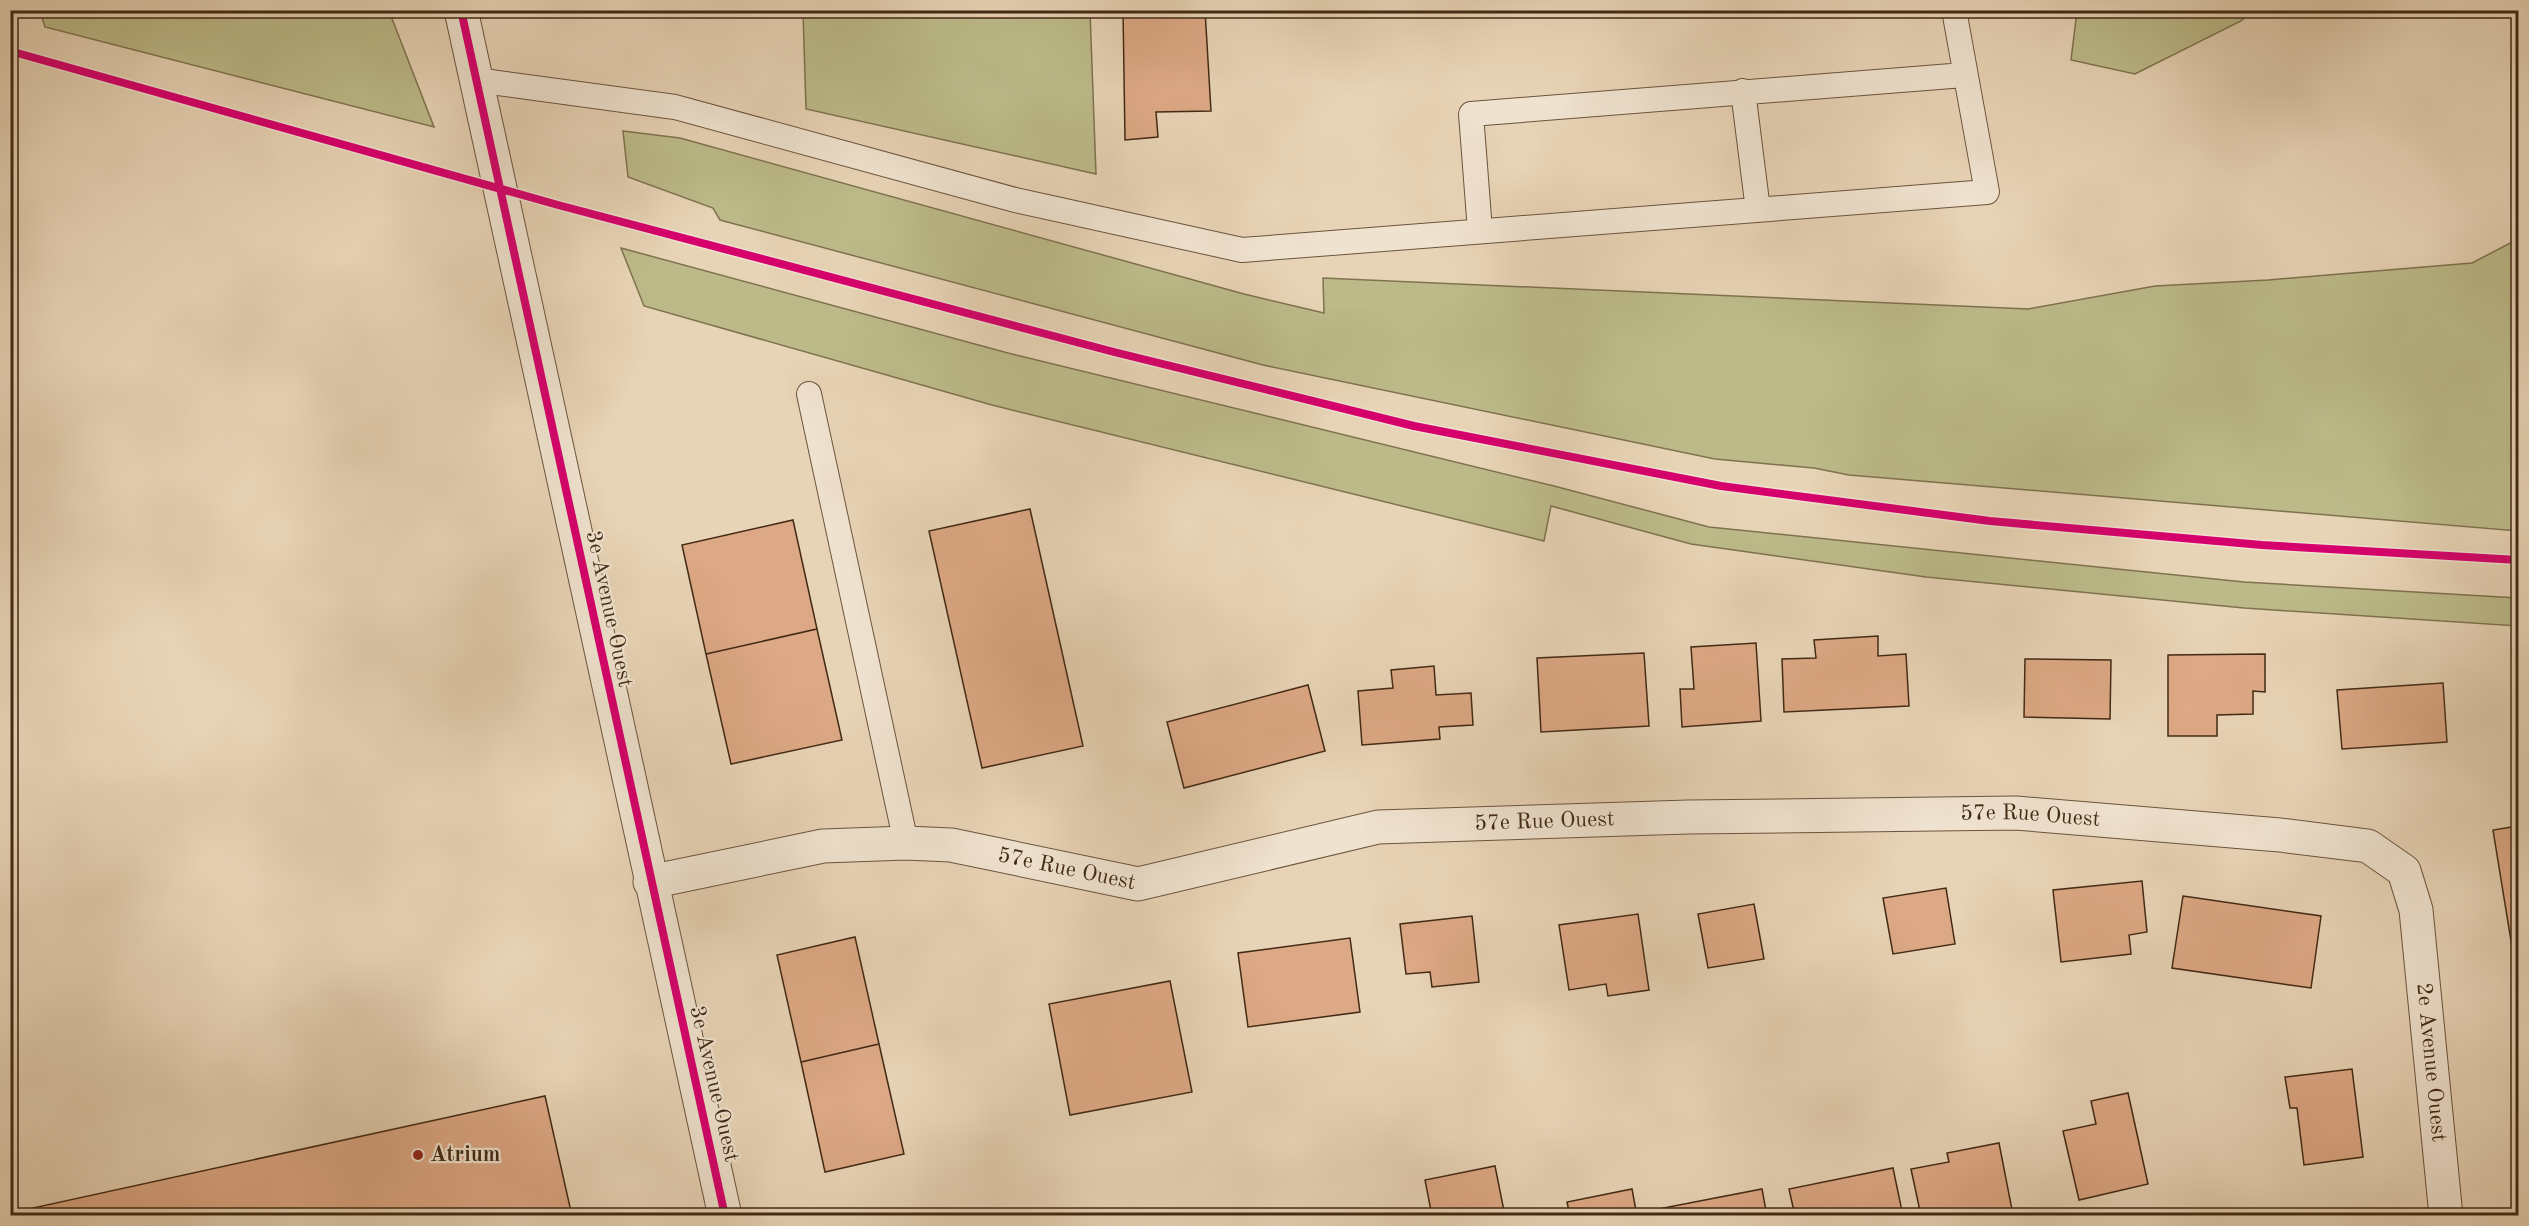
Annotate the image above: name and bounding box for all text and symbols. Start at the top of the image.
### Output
street label: 3e Avenue Ouest [582,529,636,689]
street label: 57e Rue Ouest [1960,802,2101,831]
street label: 57e Rue Ouest [1474,808,1615,835]
street label: 57e Rue Ouest [996,844,1138,894]
street label: 2e Avenue Ouest [2412,982,2450,1143]
street label: 3e Avenue Ouest [685,1004,743,1164]
place label: Atrium [430,1144,500,1166]
marker: Atrium [411,1148,425,1162]

